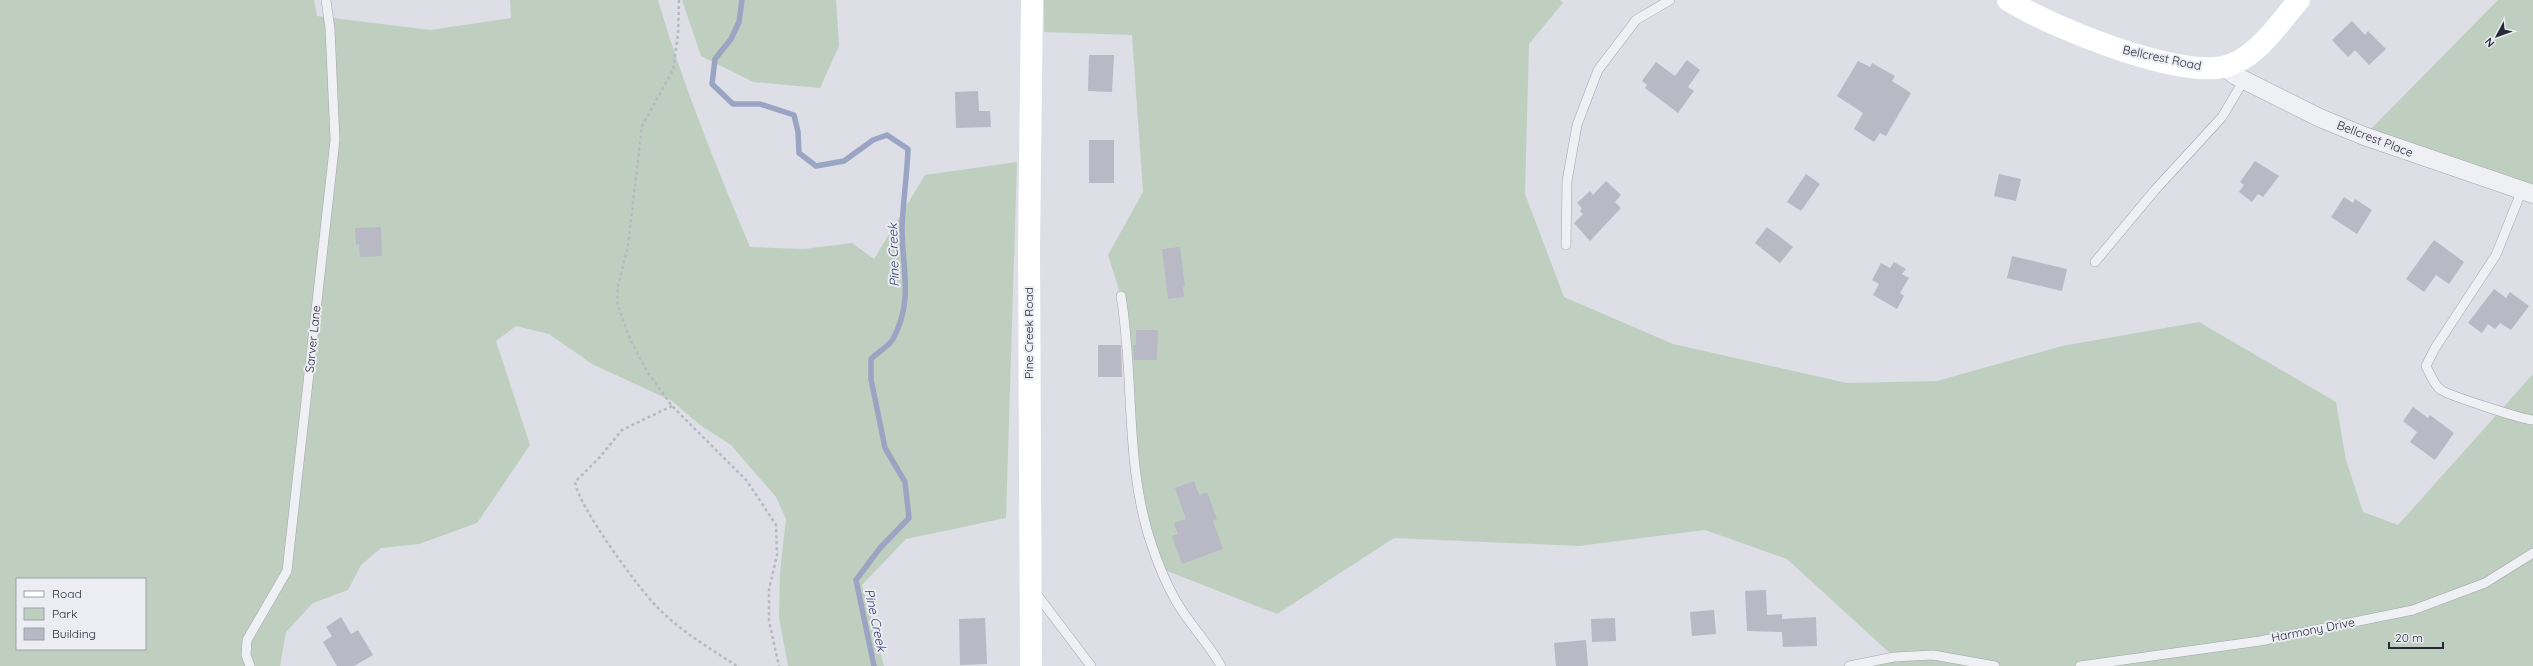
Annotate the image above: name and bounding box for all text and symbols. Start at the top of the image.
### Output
north arrow [2477,16,2517,56]
text: N [2482,35,2497,50]
street label: Bellcrest Road [2121,42,2203,73]
street label: Bellcrest Place [2335,117,2416,160]
water label: Pine Creek [884,222,902,287]
street label: Pine Creek Road [1021,287,1036,379]
street label: Sarver Lane [302,304,324,373]
legend [16,578,146,650]
text: Road [52,586,82,601]
water label: Pine Creek [862,587,891,654]
text: Park [52,606,77,621]
street label: Harmony Drive [2270,614,2356,645]
scale bar [2389,624,2443,650]
text: Building [52,626,96,641]
text: 20 m [2395,630,2423,645]

